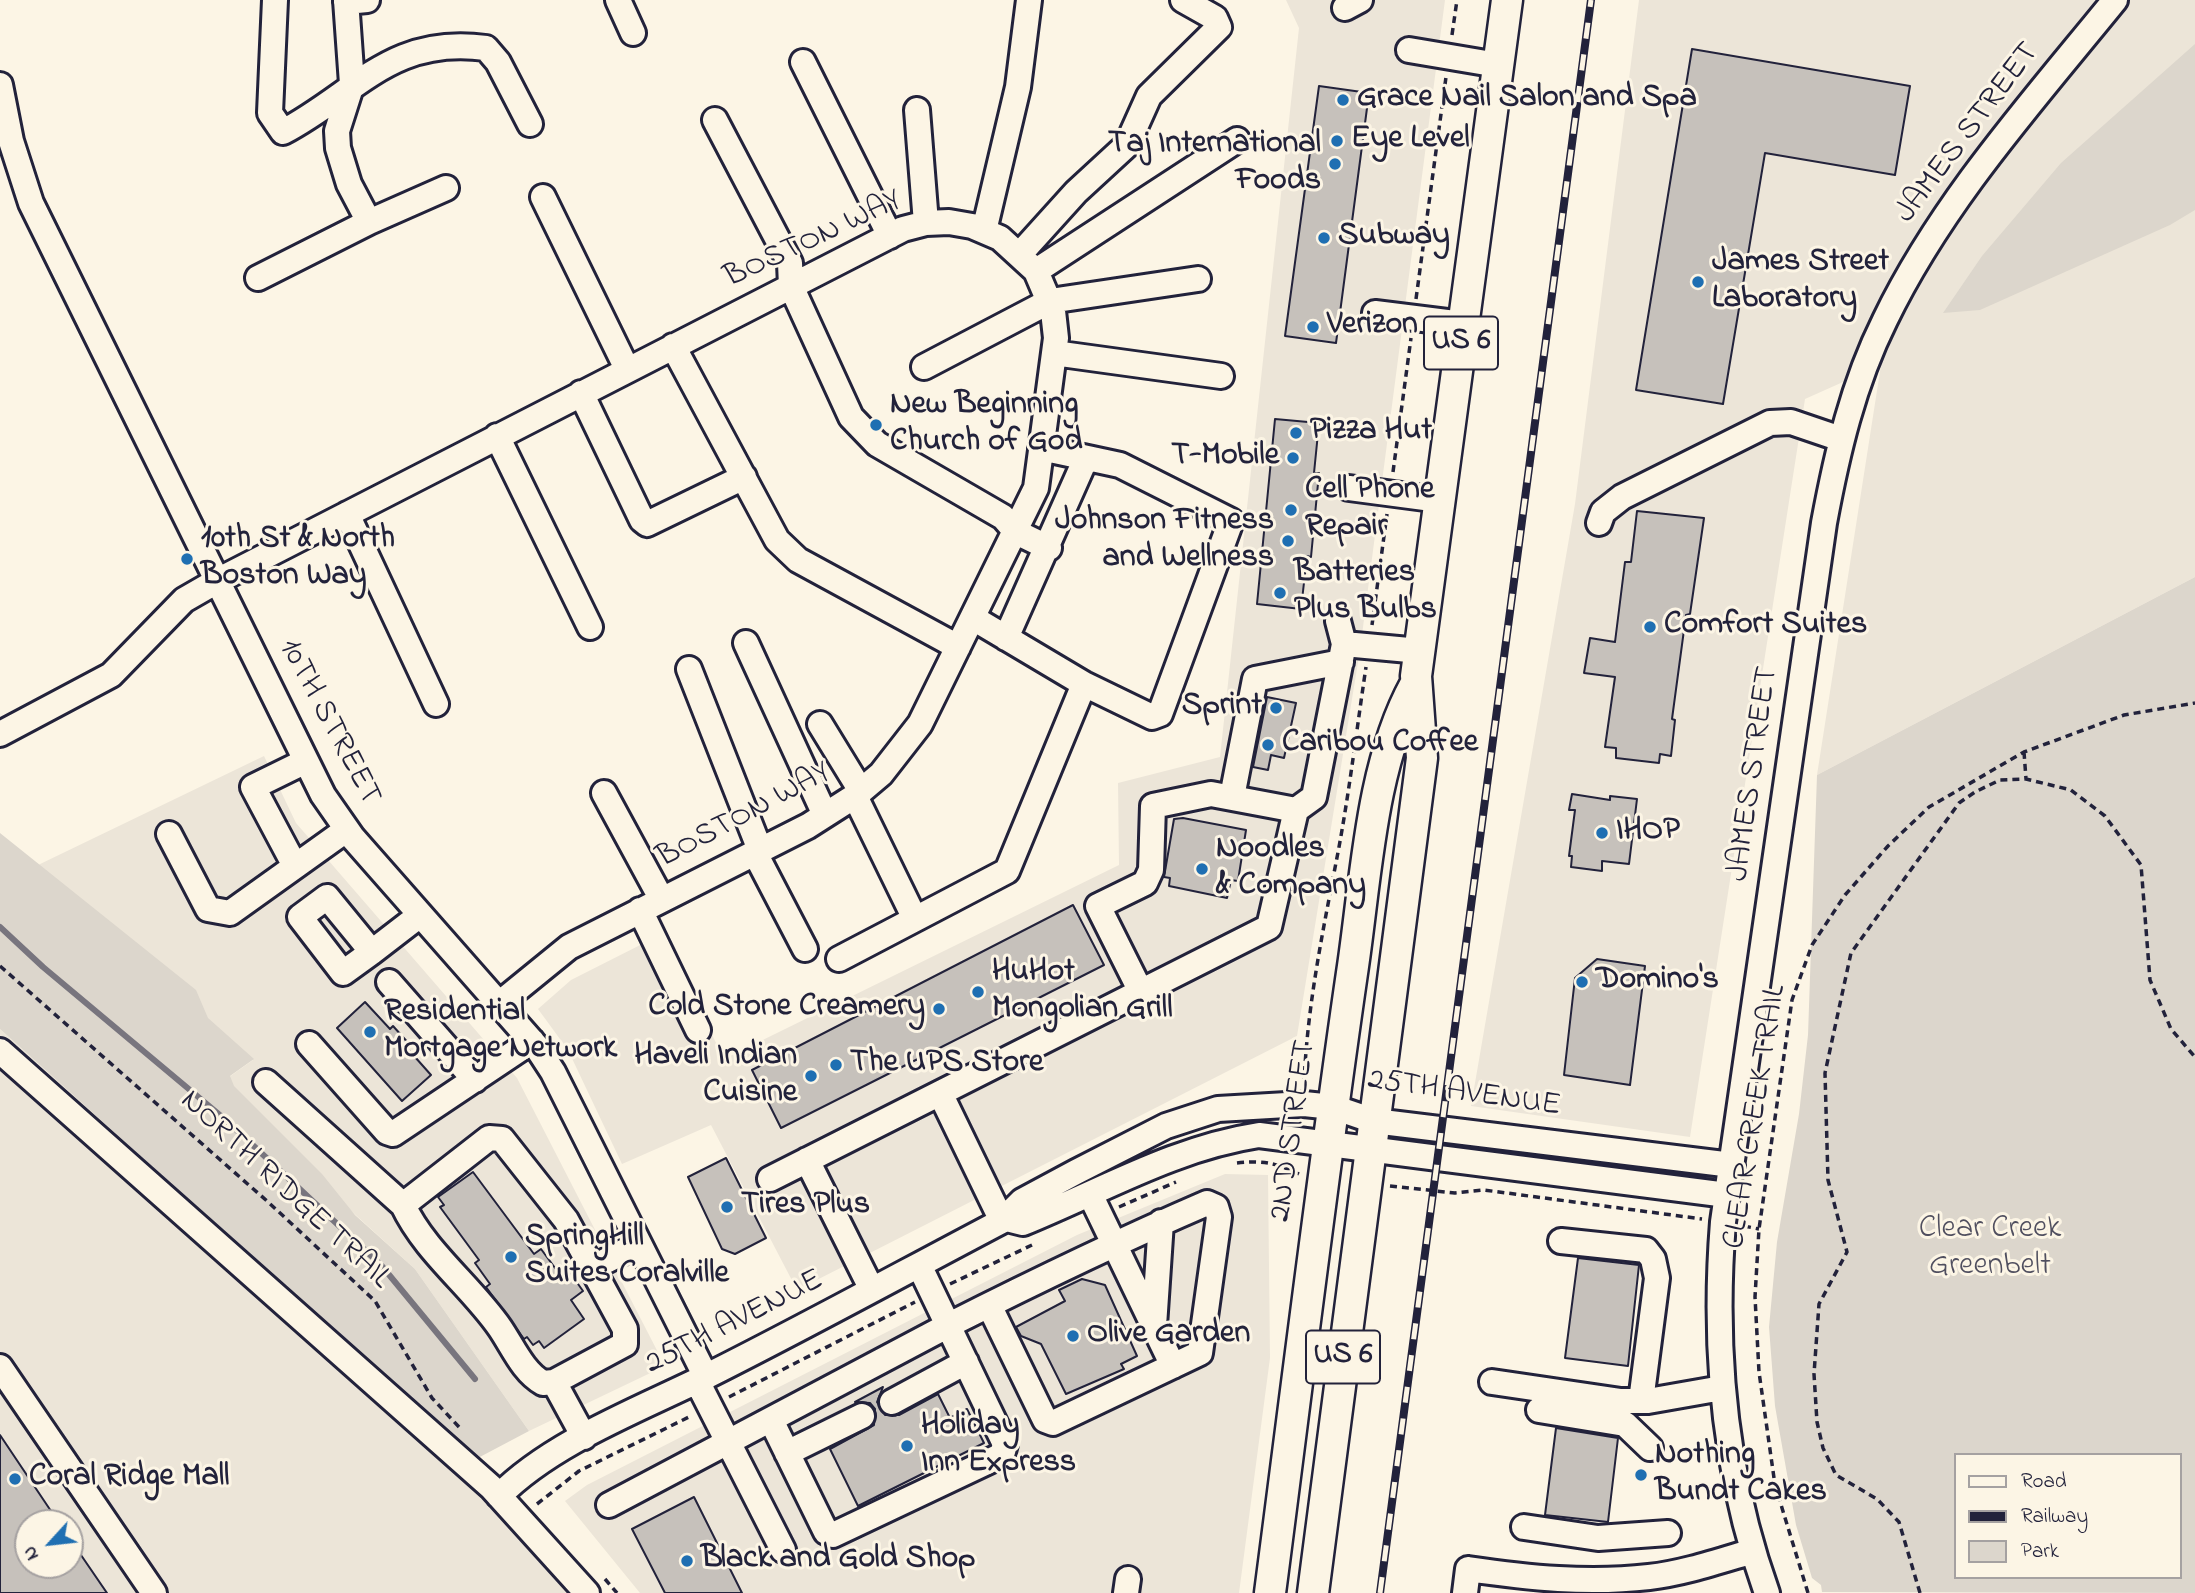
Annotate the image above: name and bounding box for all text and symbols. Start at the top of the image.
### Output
street label: JAMES STREET [1889,36,2049,232]
place label: Grace Nail Salon and Spa [1357,81,1697,119]
marker: Grace Nail Salon and Spa [1335,92,1351,108]
place label: Eye Level [1351,122,1470,160]
place label: Taj International Foods [1108,127,1321,202]
marker: Eye Level [1329,133,1345,149]
marker: Taj International Foods [1327,156,1343,172]
street label: BOSTON WAY [719,183,909,299]
place label: Subway [1338,219,1450,257]
marker: Subway [1316,230,1332,246]
place label: James Street Laboratory [1712,245,1889,320]
marker: James Street Laboratory [1690,274,1706,290]
place label: Verizon [1327,308,1418,346]
road number: US 6 [1424,316,1498,370]
marker: Verizon [1305,319,1321,335]
place label: New Beginning Church of God [890,388,1082,463]
place label: Pizza Hut [1310,414,1432,452]
marker: New Beginning Church of God [868,417,884,433]
marker: Pizza Hut [1288,425,1304,441]
place label: T-Mobile [1171,439,1279,477]
marker: T-Mobile [1285,450,1301,466]
place label: Cell Phone Repair [1305,473,1434,548]
marker: Cell Phone Repair [1283,502,1299,518]
place label: Johnson Fitness and Wellness [1055,504,1274,579]
place label: 10th St & North Boston Way [201,522,395,597]
marker: Johnson Fitness and Wellness [1280,533,1296,549]
marker: 10th St & North Boston Way [179,551,195,567]
place label: Batteries Plus Bulbs [1294,556,1437,631]
marker: Batteries Plus Bulbs [1272,585,1288,601]
place label: Comfort Suites [1664,608,1867,646]
marker: Comfort Suites [1642,619,1658,635]
street label: 10TH STREET [268,633,388,813]
street label: JAMES STREET [1721,664,1789,884]
place label: Sprint [1182,689,1262,727]
marker: Sprint [1268,700,1284,716]
place label: Caribou Coffee [1282,726,1478,764]
marker: Caribou Coffee [1260,737,1276,753]
street label: BOSTON WAY [652,755,838,879]
place label: IHOP [1616,814,1680,852]
marker: IHOP [1594,825,1610,841]
place label: Noodles & Company [1216,832,1366,907]
marker: Noodles & Company [1194,861,1210,877]
place label: HuHot Mongolian Grill [992,955,1173,1030]
place label: Domino's [1596,963,1719,1001]
marker: Domino's [1574,974,1590,990]
street label: CLEAR CREEK TRAIL [1717,982,1797,1252]
marker: HuHot Mongolian Grill [970,984,986,1000]
place label: Cold Stone Creamery [648,990,925,1028]
place label: Residential Mortgage Network [384,995,617,1070]
marker: Cold Stone Creamery [931,1001,947,1017]
marker: Residential Mortgage Network [362,1024,378,1040]
street label: 2ND STREET [1263,1038,1327,1224]
place label: Haveli Indian Cuisine [634,1039,797,1114]
place label: The UPS Store [850,1046,1043,1084]
marker: The UPS Store [828,1057,844,1073]
street label: 25TH AVENUE [1365,1062,1563,1128]
marker: Haveli Indian Cuisine [803,1068,819,1084]
street label: NORTH RIDGE TRAIL [170,1083,398,1299]
place label: Tires Plus [741,1188,870,1226]
marker: Tires Plus [719,1199,735,1215]
park label: Clear Creek Greenbelt [1919,1212,2061,1287]
place label: SpringHill Suites Coralville [525,1220,729,1295]
marker: SpringHill Suites Coralville [503,1249,519,1265]
street label: 25TH AVENUE [640,1263,830,1385]
place label: Olive Garden [1087,1317,1250,1355]
marker: Olive Garden [1065,1328,1081,1344]
road number: US 6 [1306,1330,1380,1384]
place label: Holiday Inn Express [921,1409,1076,1484]
marker: Holiday Inn Express [899,1438,915,1454]
place label: Nothing Bundt Cakes [1655,1438,1827,1513]
legend [1954,1453,2181,1579]
place label: Coral Ridge Mall [29,1460,229,1498]
marker: Nothing Bundt Cakes [1633,1467,1649,1483]
text: Road [2021,1467,2067,1497]
marker: Coral Ridge Mall [7,1471,23,1487]
text: Railway [2021,1502,2088,1532]
north arrow [14,1509,84,1579]
text: Park [2021,1537,2059,1567]
text: N [17,1541,47,1565]
place label: Black and Gold Shop [701,1542,975,1580]
marker: Black and Gold Shop [679,1553,695,1569]

